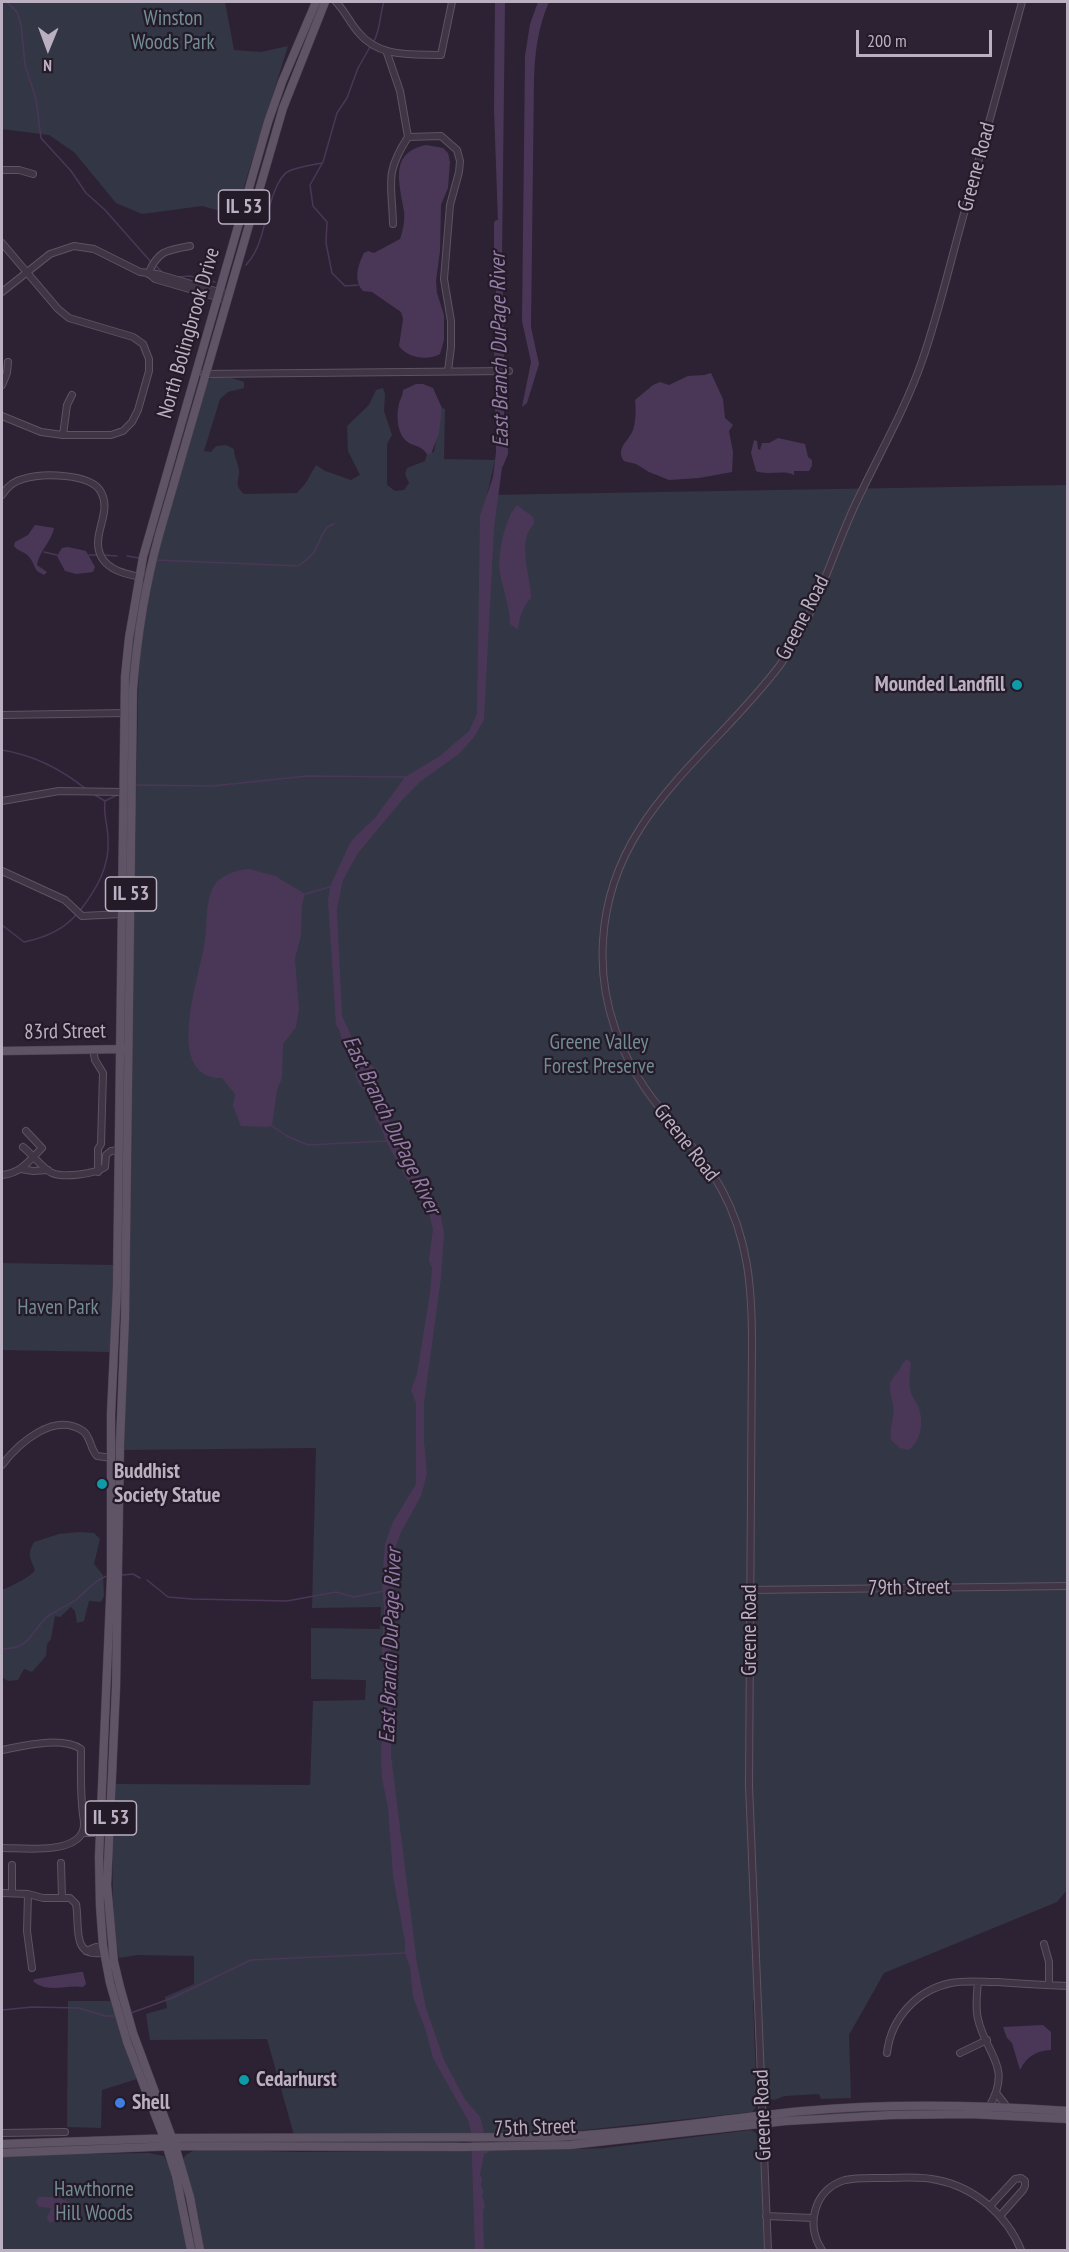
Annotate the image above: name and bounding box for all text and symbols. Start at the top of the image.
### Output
park label: Winston Woods Park [131,6,215,56]
north arrow [18,18,78,78]
scale bar [859,18,996,56]
text: 200 m [867,29,907,52]
text: N [43,56,52,76]
street label: Greene Road [953,120,1001,214]
road number: IL 53 [218,190,270,224]
street label: North Bolingbrook Drive [153,245,225,421]
water label: East Branch DuPage River [485,252,515,448]
street label: Greene Road [771,572,835,664]
place label: Mounded Landfill [875,672,1005,698]
marker: Mounded Landfill [1010,678,1024,692]
road number: IL 53 [106,877,156,911]
street label: 83rd Street [24,1019,106,1045]
park label: Greene Valley Forest Preserve [543,1030,655,1080]
water label: East Branch DuPage River [336,1032,446,1218]
street label: Greene Road [648,1099,724,1187]
park label: Haven Park [17,1295,99,1321]
place label: Buddhist Society Statue [114,1459,220,1509]
marker: Buddhist Society Statue [95,1477,109,1491]
water label: East Branch DuPage River [374,1548,408,1744]
street label: 79th Street [868,1575,950,1601]
street label: Greene Road [737,1584,763,1676]
road number: IL 53 [86,1801,136,1835]
place label: Cedarhurst [256,2067,337,2093]
street label: Greene Road [749,2069,777,2161]
marker: Cedarhurst [237,2073,251,2087]
place label: Shell [132,2090,170,2116]
marker: Shell [113,2096,127,2110]
street label: 75th Street [494,2114,576,2142]
park label: Hawthorne Hill Woods [54,2177,134,2227]

